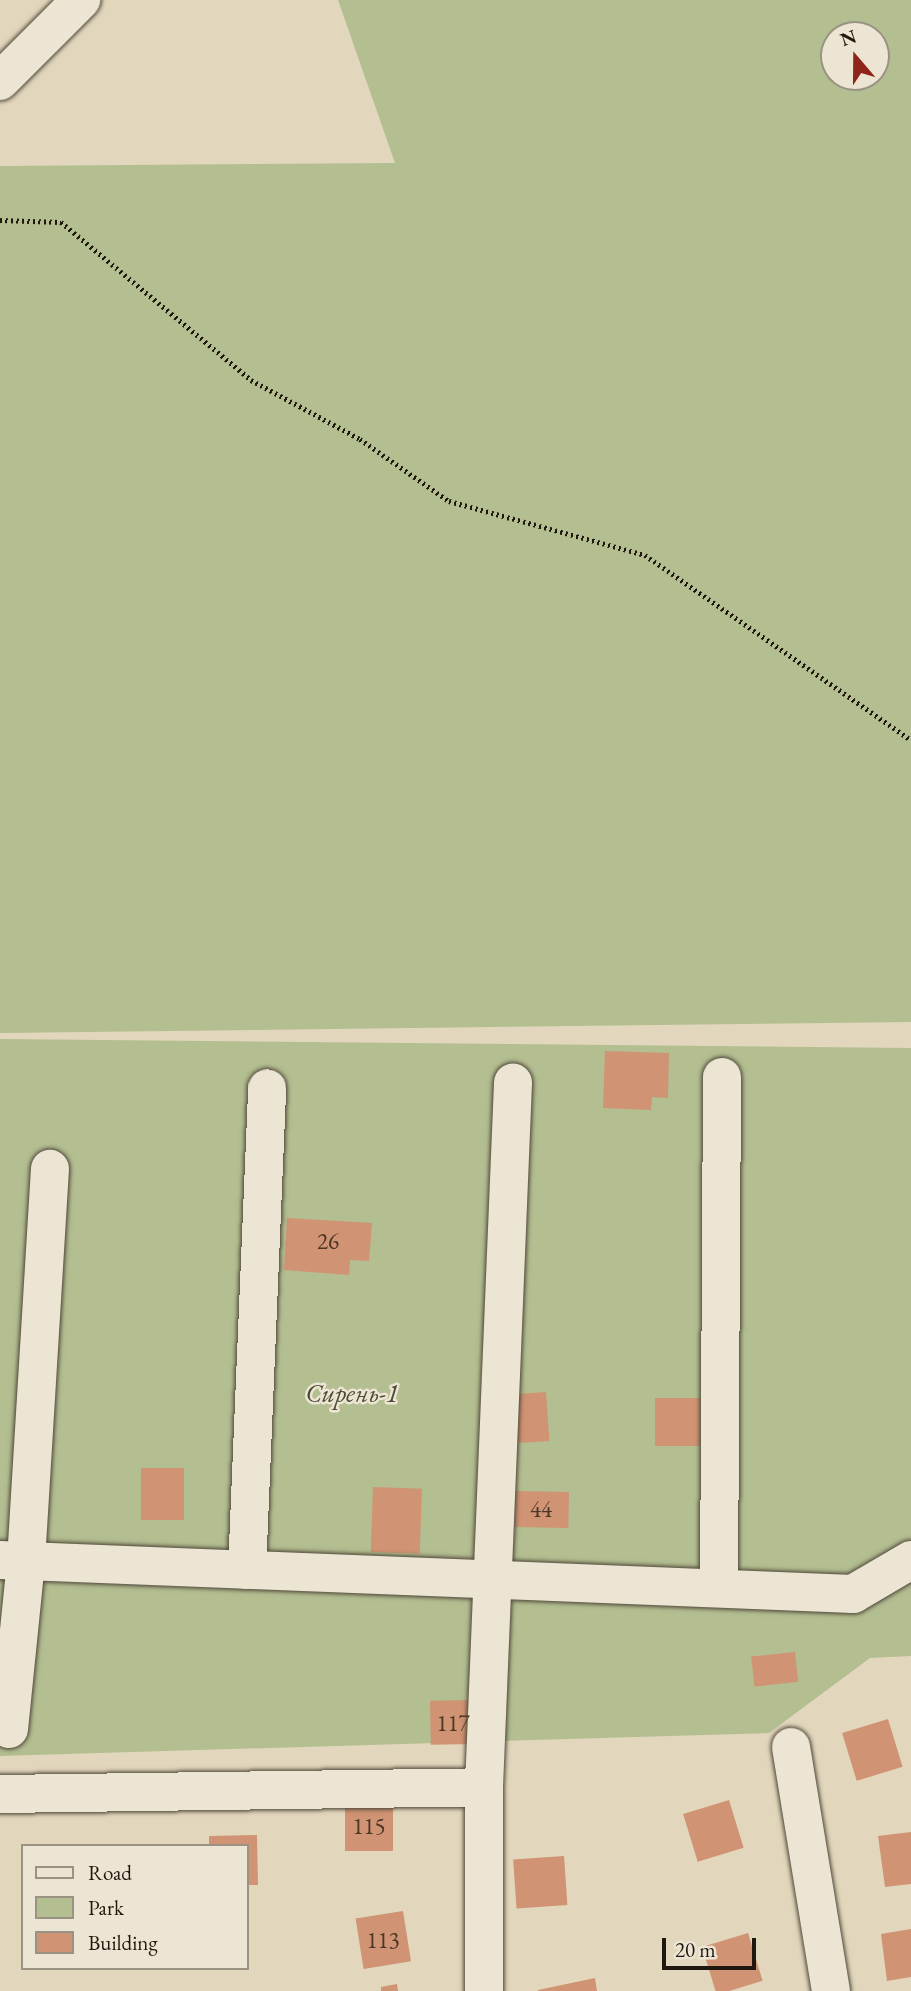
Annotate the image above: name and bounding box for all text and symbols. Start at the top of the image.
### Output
north arrow [820,21,890,91]
text: N [837,23,860,52]
house number: 26 [317,1227,339,1255]
park label: Сирень-1 [305,1378,399,1410]
house number: 44 [530,1495,552,1523]
house number: 117 [436,1709,470,1737]
house number: 115 [352,1812,386,1840]
legend [21,1844,248,1970]
text: Road [88,1859,132,1886]
text: Park [88,1894,124,1921]
scale bar [666,1924,760,1968]
house number: 113 [366,1926,400,1954]
text: Building [88,1929,158,1956]
text: 20 m [675,1936,716,1963]

